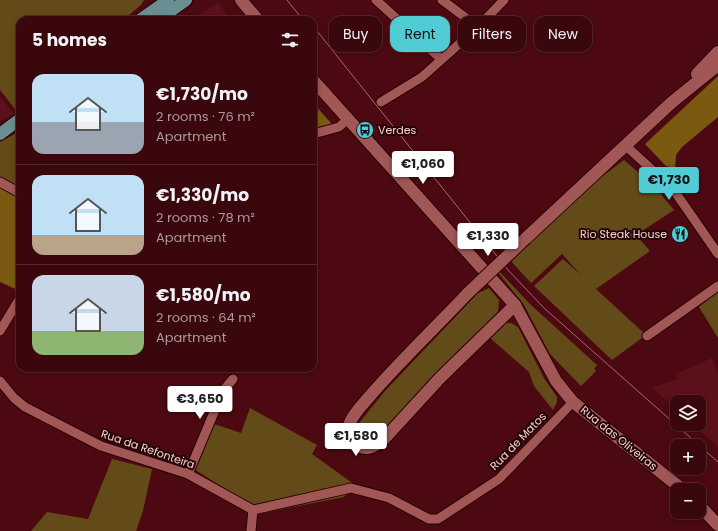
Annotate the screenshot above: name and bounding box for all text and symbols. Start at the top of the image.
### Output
chip: Buy [329,16,382,52]
chip: Rent [390,16,450,52]
chip: Filters [458,16,526,52]
chip: New [534,16,592,52]
text: 5 homes [32,28,107,52]
icon: filters [279,29,301,51]
text: €1,730/mo [156,82,248,106]
icon: home [64,90,112,138]
text: 2 rooms · 76 m² [156,107,255,126]
bus stop icon: Verdes [355,120,375,140]
place label: Verdes [378,122,417,138]
text: Apartment [156,127,226,146]
pin: €1,060 [390,151,456,185]
text: €1,060 [401,154,445,173]
pin: €1,730 [636,167,702,201]
text: €1,730 [648,170,690,189]
text: €1,330/mo [156,183,249,207]
icon: home [64,191,112,239]
text: 2 rooms · 78 m² [156,208,255,227]
pin: €1,330 [455,223,521,257]
restaurant icon: Rio Steak House [670,224,690,244]
text: €1,330 [466,226,510,245]
place label: Rio Steak House [580,226,667,242]
text: Apartment [156,228,226,247]
text: €1,580/mo [156,283,251,307]
icon: home [64,291,112,339]
text: 2 rooms · 64 m² [156,308,256,327]
text: Apartment [156,328,226,347]
pin: €3,650 [167,386,233,420]
text: €3,650 [176,389,224,408]
map controls [670,395,706,519]
button: layers [670,395,706,431]
street label: Rua das Oliveiras [577,402,661,474]
street label: Rua de Matos [486,408,550,474]
pin: €1,580 [323,423,389,457]
street label: Rua da Refonteira [99,425,197,473]
text: €1,580 [334,426,378,445]
button: + [670,439,706,475]
button: − [670,483,706,519]

